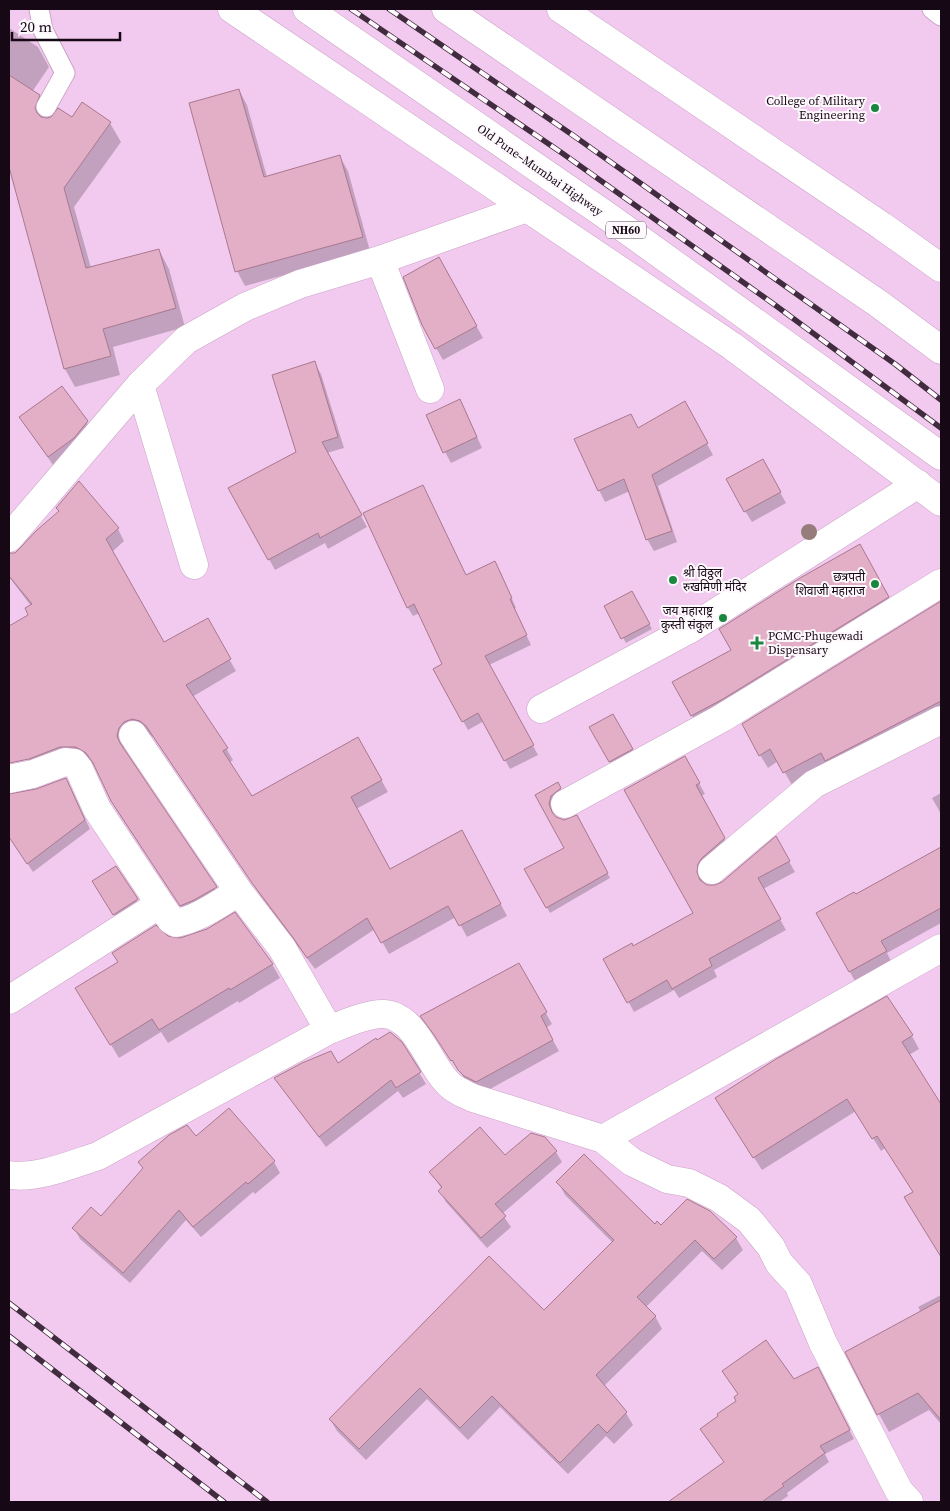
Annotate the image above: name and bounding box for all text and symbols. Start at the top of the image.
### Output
scale bar [12,10,120,42]
text: 20 m [20,16,52,37]
place label: College of Military Engineering [766,93,866,123]
marker: College of Military Engineering [869,102,881,114]
street label: Old Pune–Mumbai Highway [474,120,607,220]
road number: NH60 [606,222,646,238]
place label: श्री विठ्ठल रुखमिणी मंदिर [683,565,748,595]
place label: छत्रपती शिवाजी महाराज [796,569,866,599]
marker: श्री विठ्ठल रुखमिणी मंदिर [667,574,679,586]
marker: छत्रपती शिवाजी महाराज [869,578,881,590]
place label: जय महाराष्ट्र कुस्ती संकुल [661,603,714,633]
marker: जय महाराष्ट्र कुस्ती संकुल [717,612,729,624]
place label: PCMC-Phugewadi Dispensary [768,628,864,658]
marker: PCMC-Phugewadi Dispensary [750,636,764,650]

